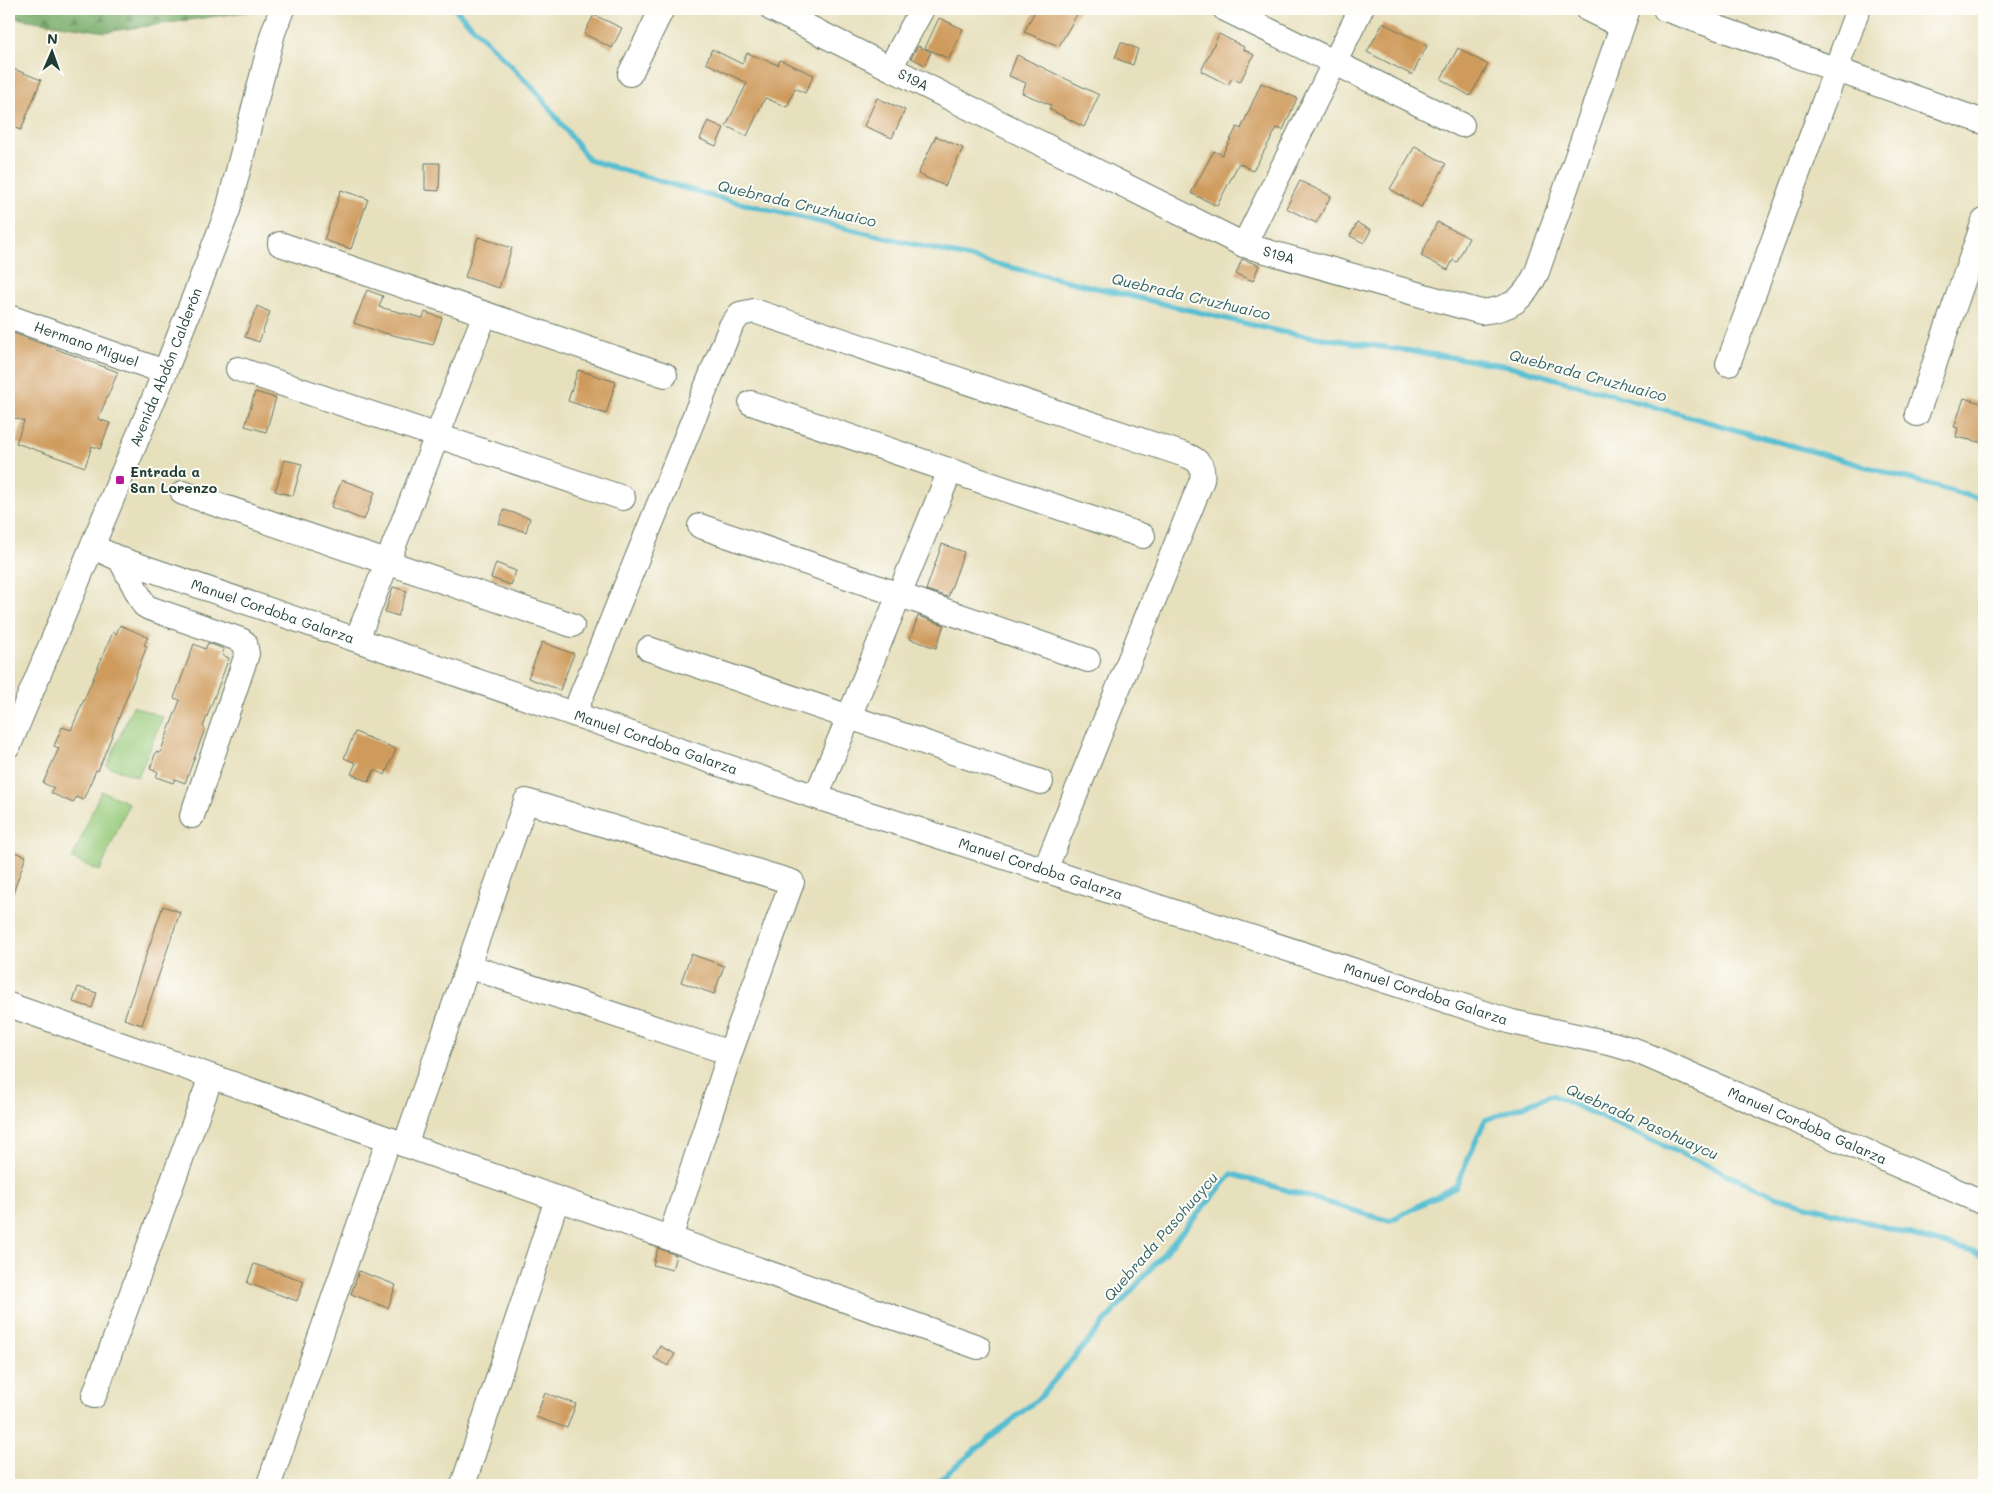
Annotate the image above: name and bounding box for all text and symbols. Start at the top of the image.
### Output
north arrow [28,28,78,78]
text: N [47,29,58,48]
street label: S19A [895,64,932,95]
water label: Quebrada Cruzhuaico [716,175,879,231]
street label: S19A [1261,241,1297,268]
water label: Quebrada Cruzhuaico [1110,268,1273,324]
street label: Avenida Abdón Calderón [125,285,206,449]
street label: Hermano Miguel [32,317,141,371]
water label: Quebrada Cruzhuaico [1507,344,1669,406]
place label: Entrada a San Lorenzo [130,462,218,497]
marker: Entrada a San Lorenzo [114,474,126,486]
street label: Manuel Cordoba Galarza [189,574,357,648]
street label: Manuel Cordoba Galarza [572,705,740,779]
street label: Manuel Cordoba Galarza [956,833,1125,904]
street label: Manuel Cordoba Galarza [1341,958,1511,1029]
water label: Quebrada Pasohuaycu [1563,1078,1722,1164]
street label: Manuel Cordoba Galarza [1725,1082,1890,1168]
water label: Quebrada Pasohuaycu [1099,1168,1222,1305]

